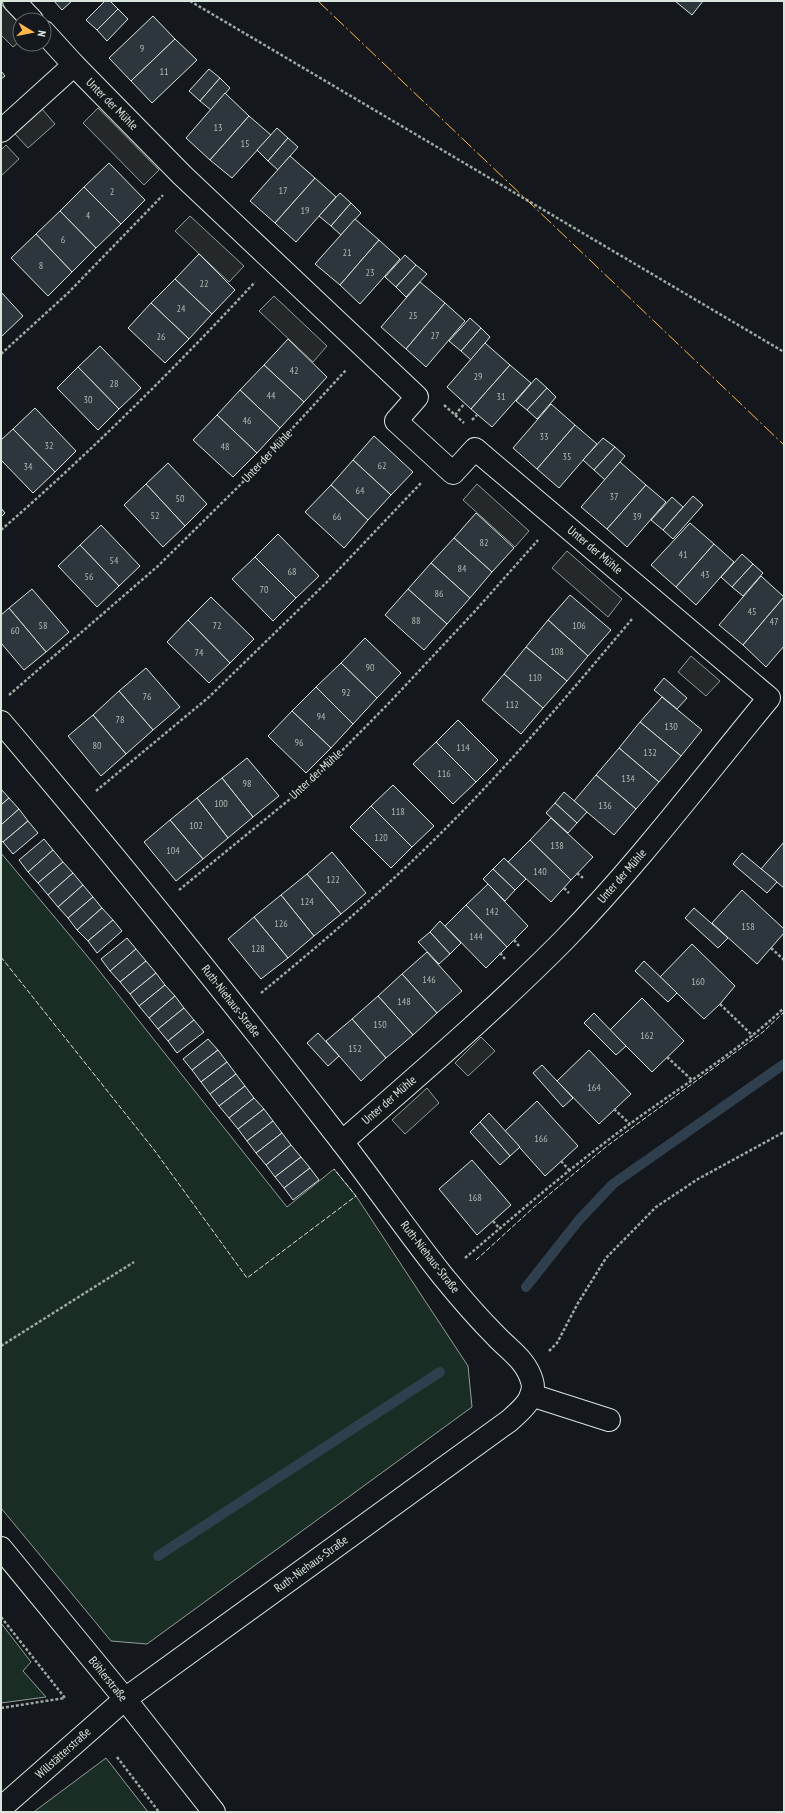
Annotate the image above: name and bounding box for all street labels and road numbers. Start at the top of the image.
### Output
street label: Unter der Mühle [83,75,142,133]
street label: Unter der Mühle [238,426,295,485]
street label: Unter der Mühle [565,522,626,577]
street label: Unter der Mühle [286,745,345,802]
street label: Unter der Mühle [594,845,649,906]
street label: Ruth-Niehaus-Straße [199,962,264,1040]
street label: Unter der Mühle [358,1072,419,1127]
street label: Ruth-Niehaus-Straße [398,1218,463,1296]
street label: Ruth-Niehaus-Straße [271,1532,350,1595]
street label: Böhlerstraße [86,1653,131,1704]
street label: Willstätterstraße [32,1724,94,1781]

